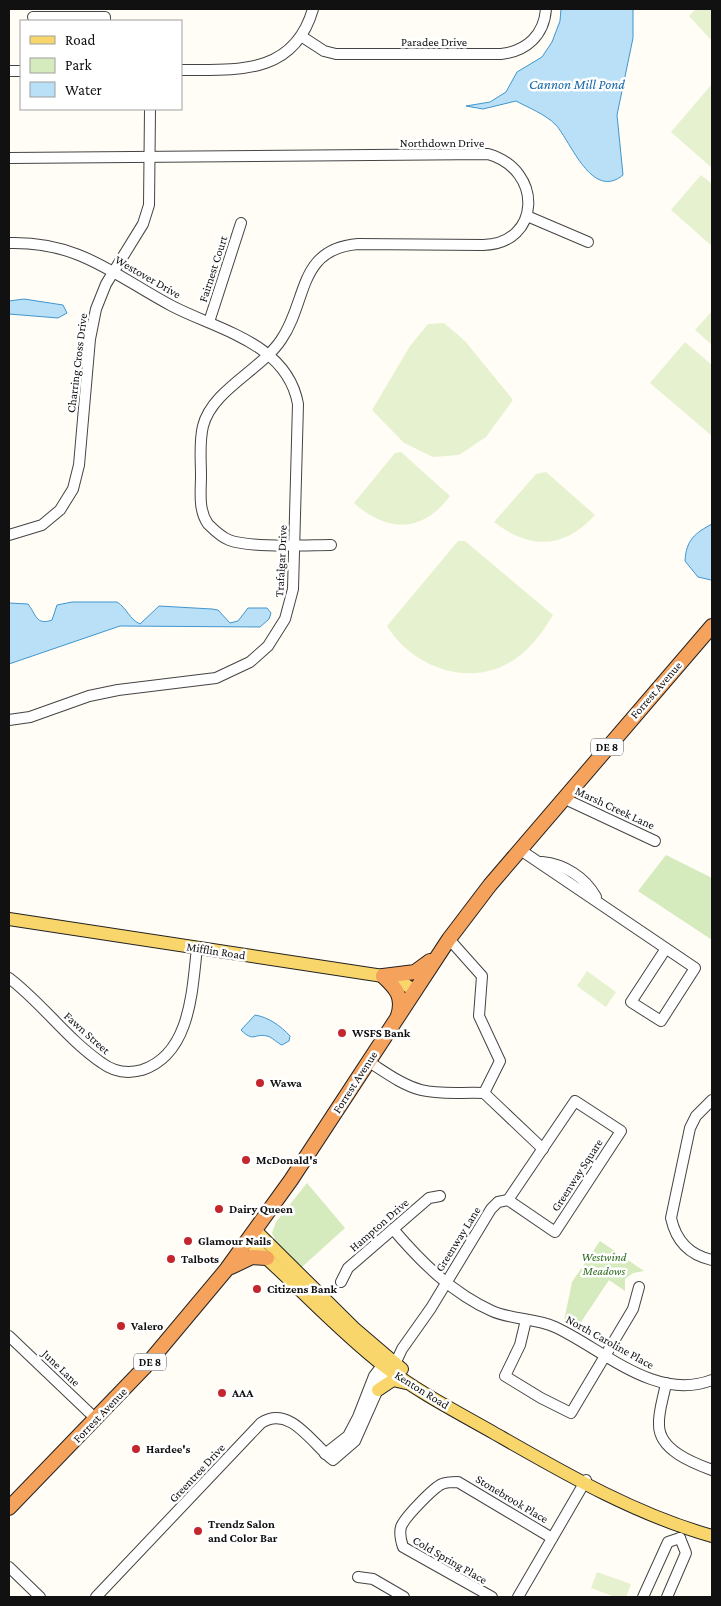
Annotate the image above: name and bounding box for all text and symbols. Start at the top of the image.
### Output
legend [20,20,182,110]
text: Road [65,32,96,48]
street label: Paradee Drive [401,35,467,49]
text: Park [65,57,92,73]
water label: Cannon Mill Pond [529,76,625,92]
text: Water [65,82,102,98]
street label: Northdown Drive [400,136,484,150]
street label: Fairnest Court [196,233,231,304]
street label: Westover Drive [113,253,183,301]
street label: Charring Cross Drive [64,312,90,414]
street label: Trafalgar Drive [272,525,290,597]
street label: Forrest Avenue [627,658,685,722]
road number: DE 8 [591,739,623,756]
street label: Marsh Creek Lane [573,783,657,833]
street label: Mifflin Road [186,939,247,963]
street label: Fawn Street [61,1009,114,1058]
place label: WSFS Bank [351,1026,411,1040]
marker: WSFS Bank [336,1027,348,1039]
street label: Forrest Avenue [330,1048,380,1116]
place label: Wawa [269,1076,302,1090]
marker: Wawa [254,1077,266,1089]
street label: Greenway Square [548,1136,606,1214]
place label: McDonald's [256,1153,317,1167]
marker: McDonald's [240,1154,252,1166]
street label: Hampton Drive [346,1195,412,1255]
place label: Dairy Queen [229,1202,293,1216]
marker: Dairy Queen [213,1203,225,1215]
street label: Greenway Lane [432,1204,484,1274]
place label: Glamour Nails [198,1234,271,1248]
marker: Glamour Nails [182,1235,194,1247]
park label: Westwind Meadows [582,1250,627,1278]
place label: Talbots [181,1252,219,1266]
marker: Talbots [165,1253,177,1265]
place label: Citizens Bank [267,1282,338,1296]
marker: Citizens Bank [251,1283,263,1295]
street label: North Caroline Place [564,1312,656,1372]
place label: Valero [130,1319,163,1333]
marker: Valero [115,1320,127,1332]
street label: June Lane [38,1346,83,1389]
road number: DE 8 [134,1354,166,1370]
street label: Kenton Road [392,1368,452,1413]
street label: Forrest Avenue [70,1384,130,1446]
place label: AAA [231,1386,254,1400]
marker: AAA [216,1387,228,1399]
street label: Greentree Drive [166,1441,228,1505]
place label: Hardee's [146,1442,191,1456]
marker: Hardee's [130,1443,142,1455]
street label: Stonebrook Place [473,1472,551,1526]
place label: Trendz Salon and Color Bar [208,1517,278,1545]
marker: Trendz Salon and Color Bar [192,1525,204,1537]
street label: Cold Spring Place [410,1533,490,1587]

